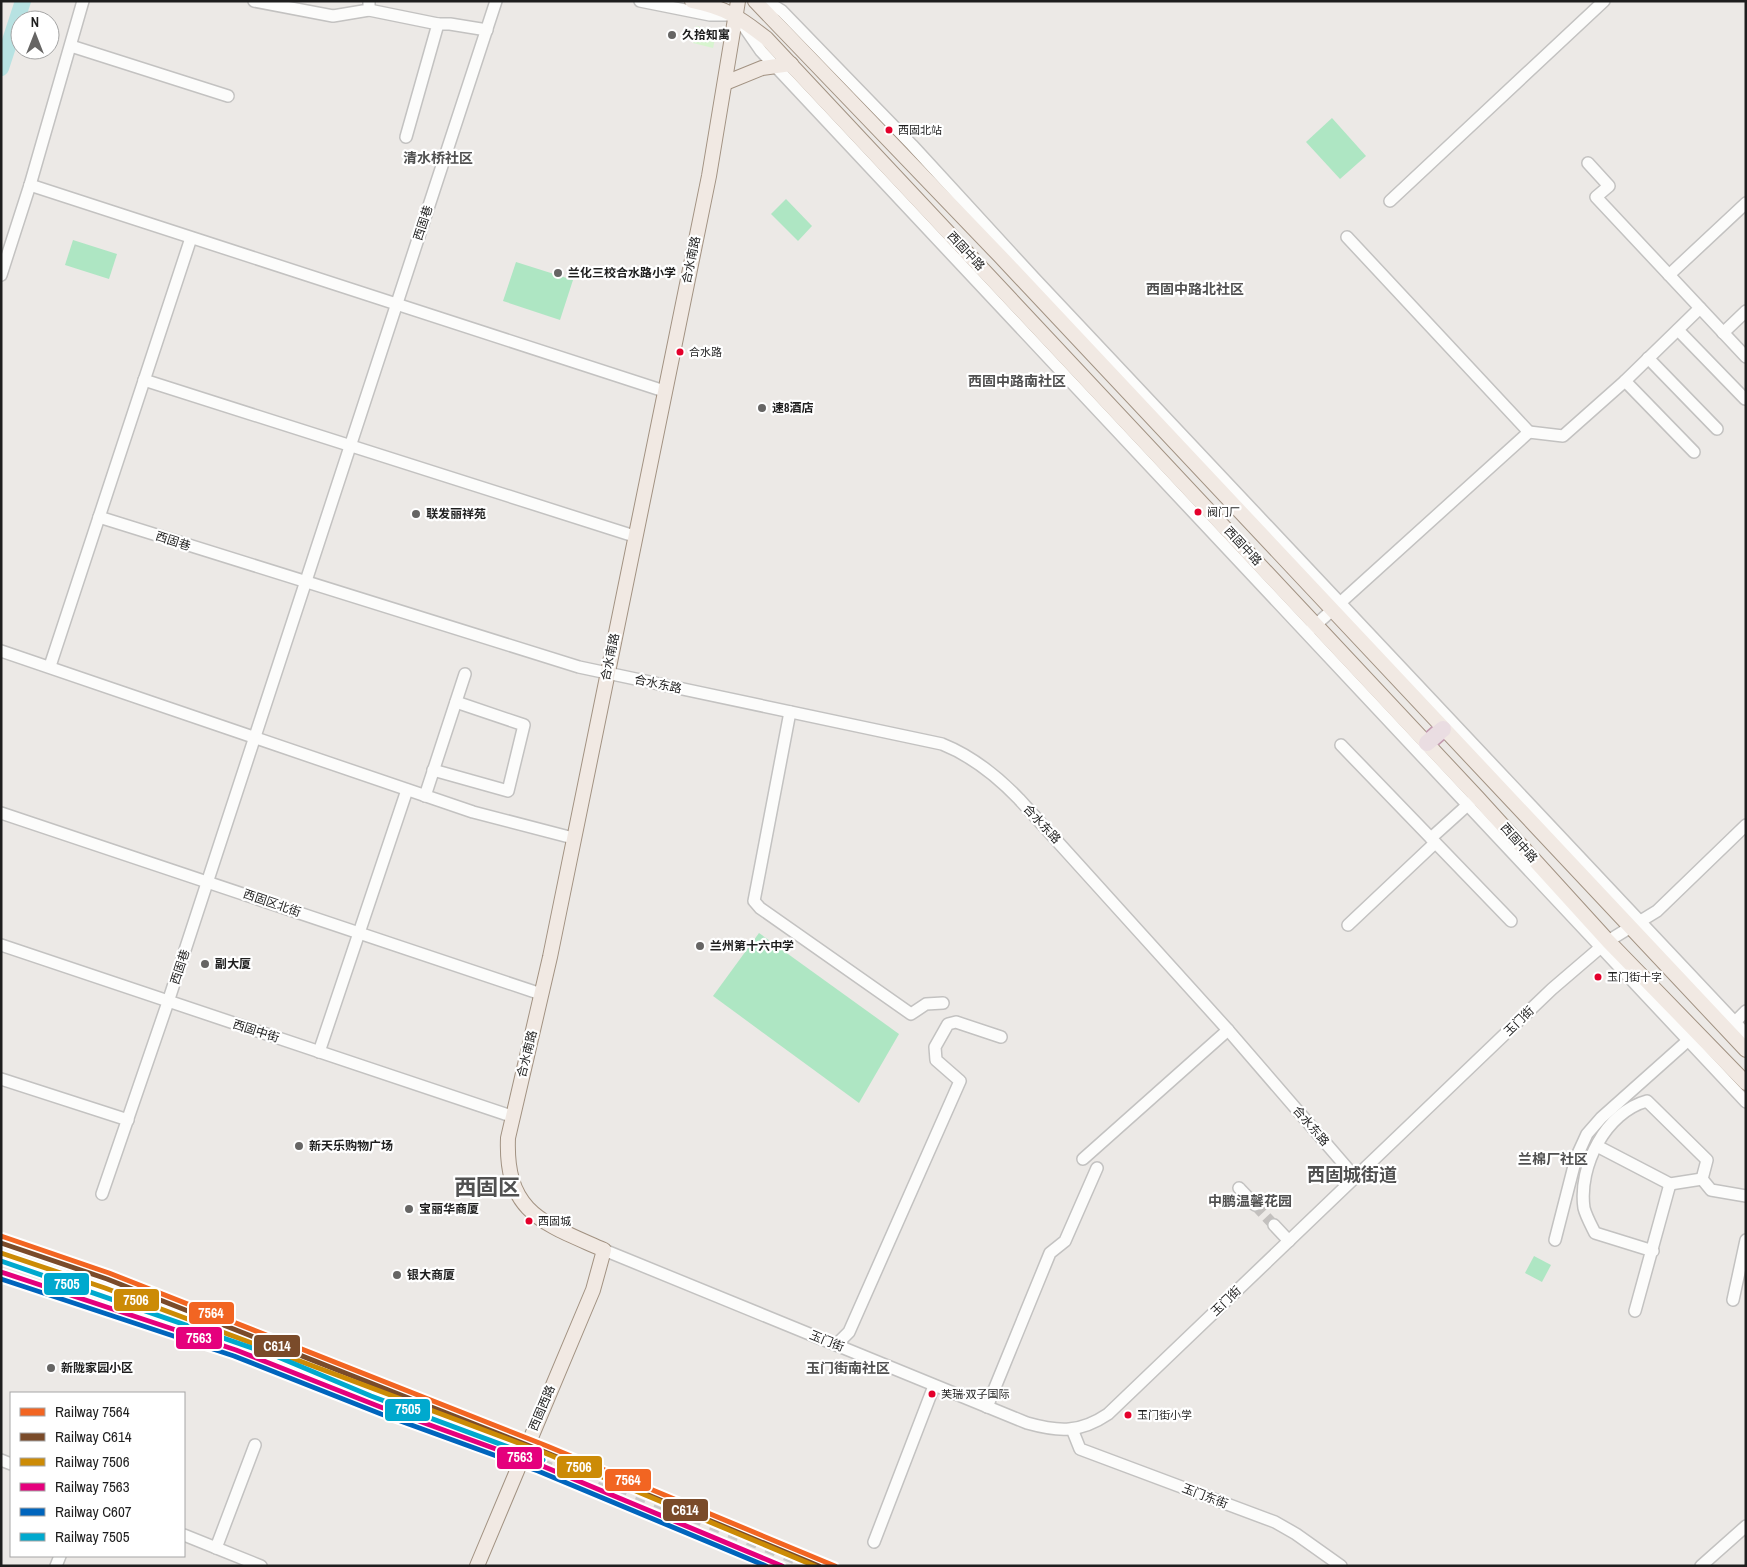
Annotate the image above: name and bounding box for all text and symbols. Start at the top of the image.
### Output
north arrow [10,10,60,60]
text: N [31,13,39,31]
place label: 久拾知寓 [682,27,730,43]
marker: 久拾知寓 [666,29,678,41]
place label: 西固北站 [898,123,942,137]
marker: 西固北站 [884,125,894,135]
district label: 清水桥社区 [403,149,473,167]
street label: 西固巷 [410,203,436,243]
street label: 西固中路 [944,228,988,274]
street label: 合水南路 [678,235,704,285]
place label: 兰化三校合水路小学 [568,265,676,281]
marker: 兰化三校合水路小学 [552,267,564,279]
district label: 西固中路北社区 [1146,280,1244,298]
place label: 合水路 [689,345,722,359]
marker: 合水路 [675,347,685,357]
district label: 西固中路南社区 [968,372,1066,390]
place label: 速8酒店 [772,400,813,416]
marker: 速8酒店 [756,402,768,414]
place label: 阀门厂 [1207,505,1240,519]
place label: 联发丽祥苑 [426,506,486,522]
marker: 阀门厂 [1193,507,1203,517]
marker: 联发丽祥苑 [410,508,422,520]
street label: 西固中路 [1221,523,1265,569]
street label: 西固巷 [153,528,193,554]
street label: 合水南路 [597,632,623,682]
street label: 合水东路 [633,671,683,697]
street label: 合水东路 [1020,801,1064,847]
street label: 西固中路 [1497,820,1541,866]
street label: 西固区北街 [241,886,303,920]
place label: 兰州第十六中学 [710,938,794,954]
marker: 兰州第十六中学 [694,940,706,952]
street label: 西固巷 [167,947,193,987]
place label: 副大厦 [215,956,251,972]
marker: 副大厦 [199,958,211,970]
place label: 玉门街十字 [1607,970,1662,984]
marker: 玉门街十字 [1593,972,1603,982]
street label: 玉门街 [1500,1003,1538,1039]
street label: 西固中街 [231,1016,281,1046]
street label: 合水南路 [513,1029,541,1079]
street label: 合水东路 [1289,1103,1333,1149]
place label: 新天乐购物广场 [309,1138,393,1154]
marker: 新天乐购物广场 [293,1140,305,1152]
district label: 兰棉厂社区 [1518,1150,1588,1168]
district label: 西固城街道 [1307,1162,1397,1187]
district label: 西固区 [454,1172,520,1202]
district label: 中鹏温馨花园 [1208,1192,1292,1210]
place label: 宝丽华商厦 [419,1201,479,1217]
marker: 宝丽华商厦 [403,1203,415,1215]
place label: 西固城 [538,1214,571,1228]
marker: 西固城 [524,1216,534,1226]
place label: 银大商厦 [407,1267,455,1283]
marker: 银大商厦 [391,1269,403,1281]
line badge: 7505 [43,1272,90,1296]
text: 7505 [54,1275,80,1293]
street label: 玉门街 [1207,1283,1245,1319]
line badge: 7506 [113,1288,160,1312]
text: 7506 [123,1291,149,1309]
line badge: 7564 [188,1301,235,1325]
text: 7564 [198,1304,224,1322]
line badge: 7563 [175,1326,223,1350]
street label: 玉门街 [807,1327,847,1355]
text: 7563 [186,1329,212,1347]
line badge: C614 [253,1334,301,1358]
text: C614 [263,1337,291,1355]
district label: 玉门街南社区 [806,1359,890,1377]
place label: 新陇家园小区 [61,1360,133,1376]
marker: 新陇家园小区 [45,1362,57,1374]
street label: 西固西路 [525,1383,559,1433]
place label: 芙瑞·双子国际 [941,1387,1010,1401]
marker: 芙瑞·双子国际 [927,1389,937,1399]
legend [10,1392,185,1557]
line badge: 7505 [384,1398,431,1422]
text: 7505 [395,1400,421,1418]
text: Railway 7564 [55,1401,130,1422]
place label: 玉门街小学 [1137,1408,1192,1422]
marker: 玉门街小学 [1123,1410,1133,1420]
text: Railway C614 [55,1426,132,1447]
line badge: 7563 [496,1446,543,1470]
text: 7563 [507,1448,533,1466]
text: Railway 7506 [55,1451,130,1472]
line badge: 7506 [556,1455,603,1479]
text: 7506 [566,1458,592,1476]
line badge: 7564 [604,1468,652,1492]
text: 7564 [615,1471,641,1489]
text: Railway 7563 [55,1476,130,1497]
street label: 玉门东街 [1180,1480,1230,1512]
line badge: C614 [662,1498,709,1522]
text: Railway C607 [55,1501,132,1522]
text: C614 [671,1501,699,1519]
text: Railway 7505 [55,1526,130,1547]

